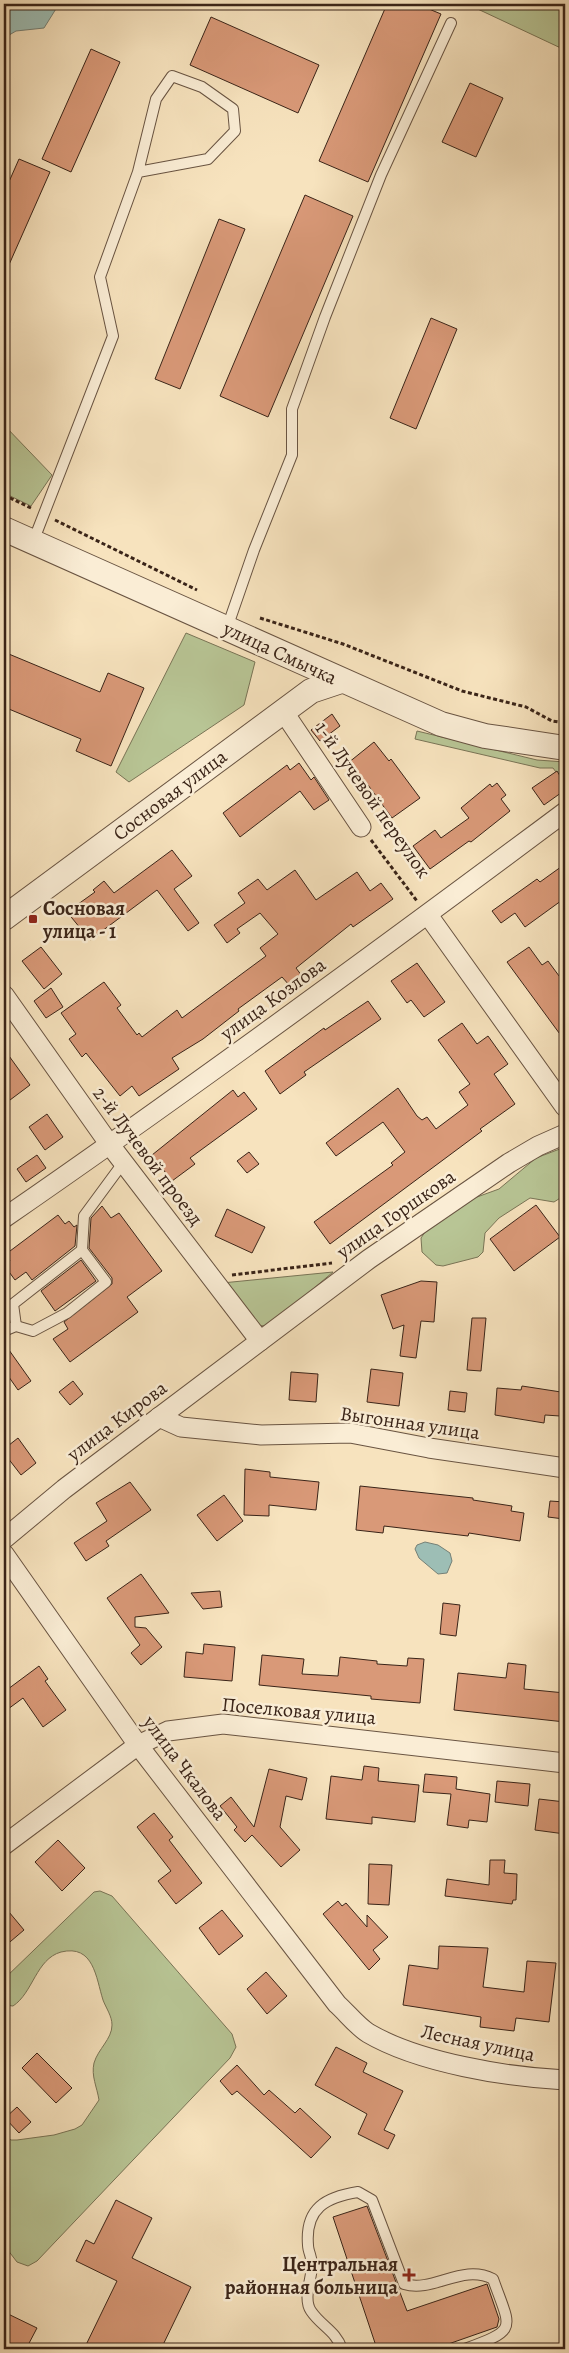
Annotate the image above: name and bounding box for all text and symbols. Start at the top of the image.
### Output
street label: улица Смычка [218,614,342,691]
street label: 1-й Лучевой переулок [309,716,437,884]
street label: Сосновая улица [108,743,233,847]
place label: Сосновая улица - 1 [42,895,125,945]
marker: Сосновая улица - 1 [27,913,39,925]
street label: улица Козлова [214,951,332,1047]
street label: 2-й Лучевой проезд [87,1081,209,1231]
street label: улица Горшкова [330,1163,461,1266]
street label: улица Кирова [61,1374,173,1468]
street label: Выгонная улица [338,1400,482,1446]
street label: Поселковая улица [221,1691,378,1731]
street label: улица Чкалова [136,1709,234,1827]
street label: Лесная улица [418,2018,538,2068]
place label: Центральная районная больница [225,2251,398,2301]
marker: Центральная районная больница [402,2268,416,2282]

